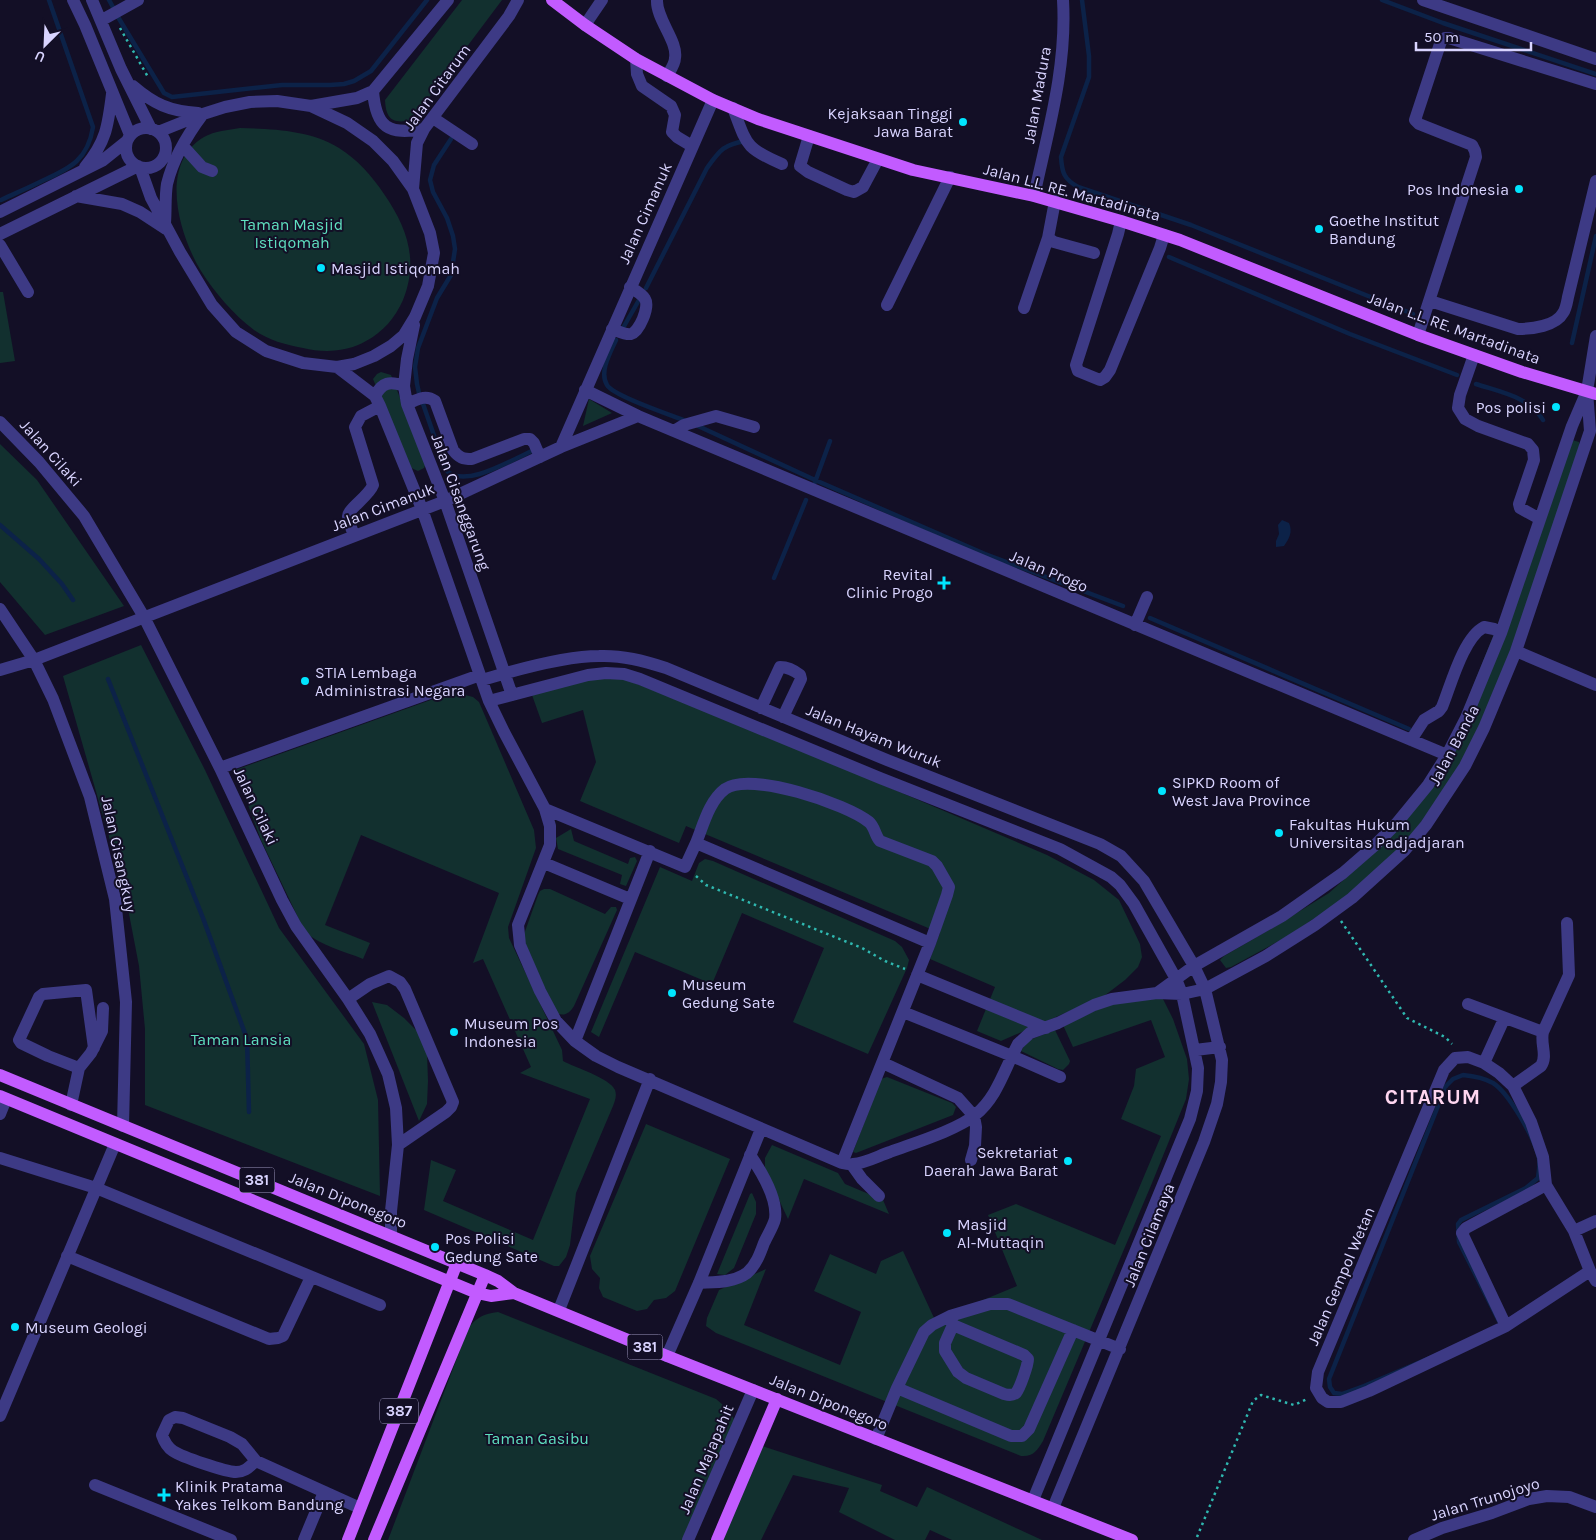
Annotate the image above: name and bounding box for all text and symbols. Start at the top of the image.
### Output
north arrow [20,20,70,70]
scale bar [1416,20,1531,52]
text: 50 m [1424,28,1459,46]
street label: Jalan Citarum [399,40,475,134]
street label: Jalan Madura [1019,45,1055,145]
text: U [32,47,48,66]
place label: Kejaksaan Tinggi Jawa Barat [827,104,953,141]
marker: Kejaksaan Tinggi Jawa Barat [957,116,969,128]
street label: Jalan Cimanuk [614,159,676,267]
street label: Jalan L.L. RE. Martadinata [981,159,1163,225]
place label: Pos Indonesia [1407,180,1509,199]
marker: Pos Indonesia [1513,183,1525,195]
place label: Goethe Institut Bandung [1329,211,1439,248]
park label: Taman Masjid Istiqomah [241,215,343,252]
marker: Goethe Institut Bandung [1313,223,1325,235]
place label: Masjid Istiqomah [331,259,460,278]
marker: Masjid Istiqomah [315,262,327,274]
street label: Jalan L.L. RE. Martadinata [1365,288,1543,368]
place label: Pos polisi [1476,398,1546,417]
marker: Pos polisi [1550,401,1562,413]
street label: Jalan Cilaki [16,416,86,490]
street label: Jalan Cisanggarung [427,431,495,573]
street label: Jalan Cimanuk [329,479,437,535]
street label: Jalan Progo [1007,546,1091,596]
place label: Revital Clinic Progo [846,565,933,602]
marker: Revital Clinic Progo [937,576,951,590]
place label: STIA Lembaga Administrasi Negara [315,663,465,700]
marker: STIA Lembaga Administrasi Negara [299,675,311,687]
street label: Jalan Hayam Wuruk [803,700,945,772]
street label: Jalan Banda [1425,701,1483,789]
street label: Jalan Cilaki [230,764,282,848]
place label: SIPKD Room of West Java Province [1172,773,1310,810]
marker: SIPKD Room of West Java Province [1156,785,1168,797]
street label: Jalan Cisangkuy [97,794,141,915]
place label: Fakultas Hukum Universitas Padjadjaran [1289,815,1465,852]
marker: Fakultas Hukum Universitas Padjadjaran [1273,827,1285,839]
place label: Museum Gedung Sate [682,975,775,1012]
marker: Museum Gedung Sate [666,987,678,999]
place label: Museum Pos Indonesia [464,1014,558,1051]
marker: Museum Pos Indonesia [448,1026,460,1038]
park label: Taman Lansia [191,1030,291,1049]
district label: CITARUM [1385,1085,1481,1109]
place label: Sekretariat Daerah Jawa Barat [924,1143,1058,1180]
marker: Sekretariat Daerah Jawa Barat [1062,1155,1074,1167]
road number: 381 [240,1168,274,1192]
street label: Jalan Diponegoro [286,1168,410,1232]
street label: Jalan Cilamaya [1120,1180,1178,1290]
street label: Jalan Gempol Wetan [1303,1204,1379,1348]
place label: Masjid Al-Muttaqin [957,1215,1044,1252]
marker: Masjid Al-Muttaqin [941,1227,953,1239]
place label: Pos Polisi Gedung Sate [445,1229,538,1266]
marker: Pos Polisi Gedung Sate [429,1241,441,1253]
place label: Museum Geologi [25,1318,148,1337]
marker: Museum Geologi [9,1321,21,1333]
road number: 381 [628,1334,662,1360]
street label: Jalan Diponegoro [767,1370,891,1434]
road number: 387 [380,1398,418,1424]
street label: Jalan Majapahit [674,1402,738,1516]
park label: Taman Gasibu [485,1429,589,1448]
street label: Jalan Trunojoyo [1428,1473,1542,1525]
place label: Klinik Pratama Yakes Telkom Bandung [175,1477,343,1514]
marker: Klinik Pratama Yakes Telkom Bandung [157,1488,171,1502]

